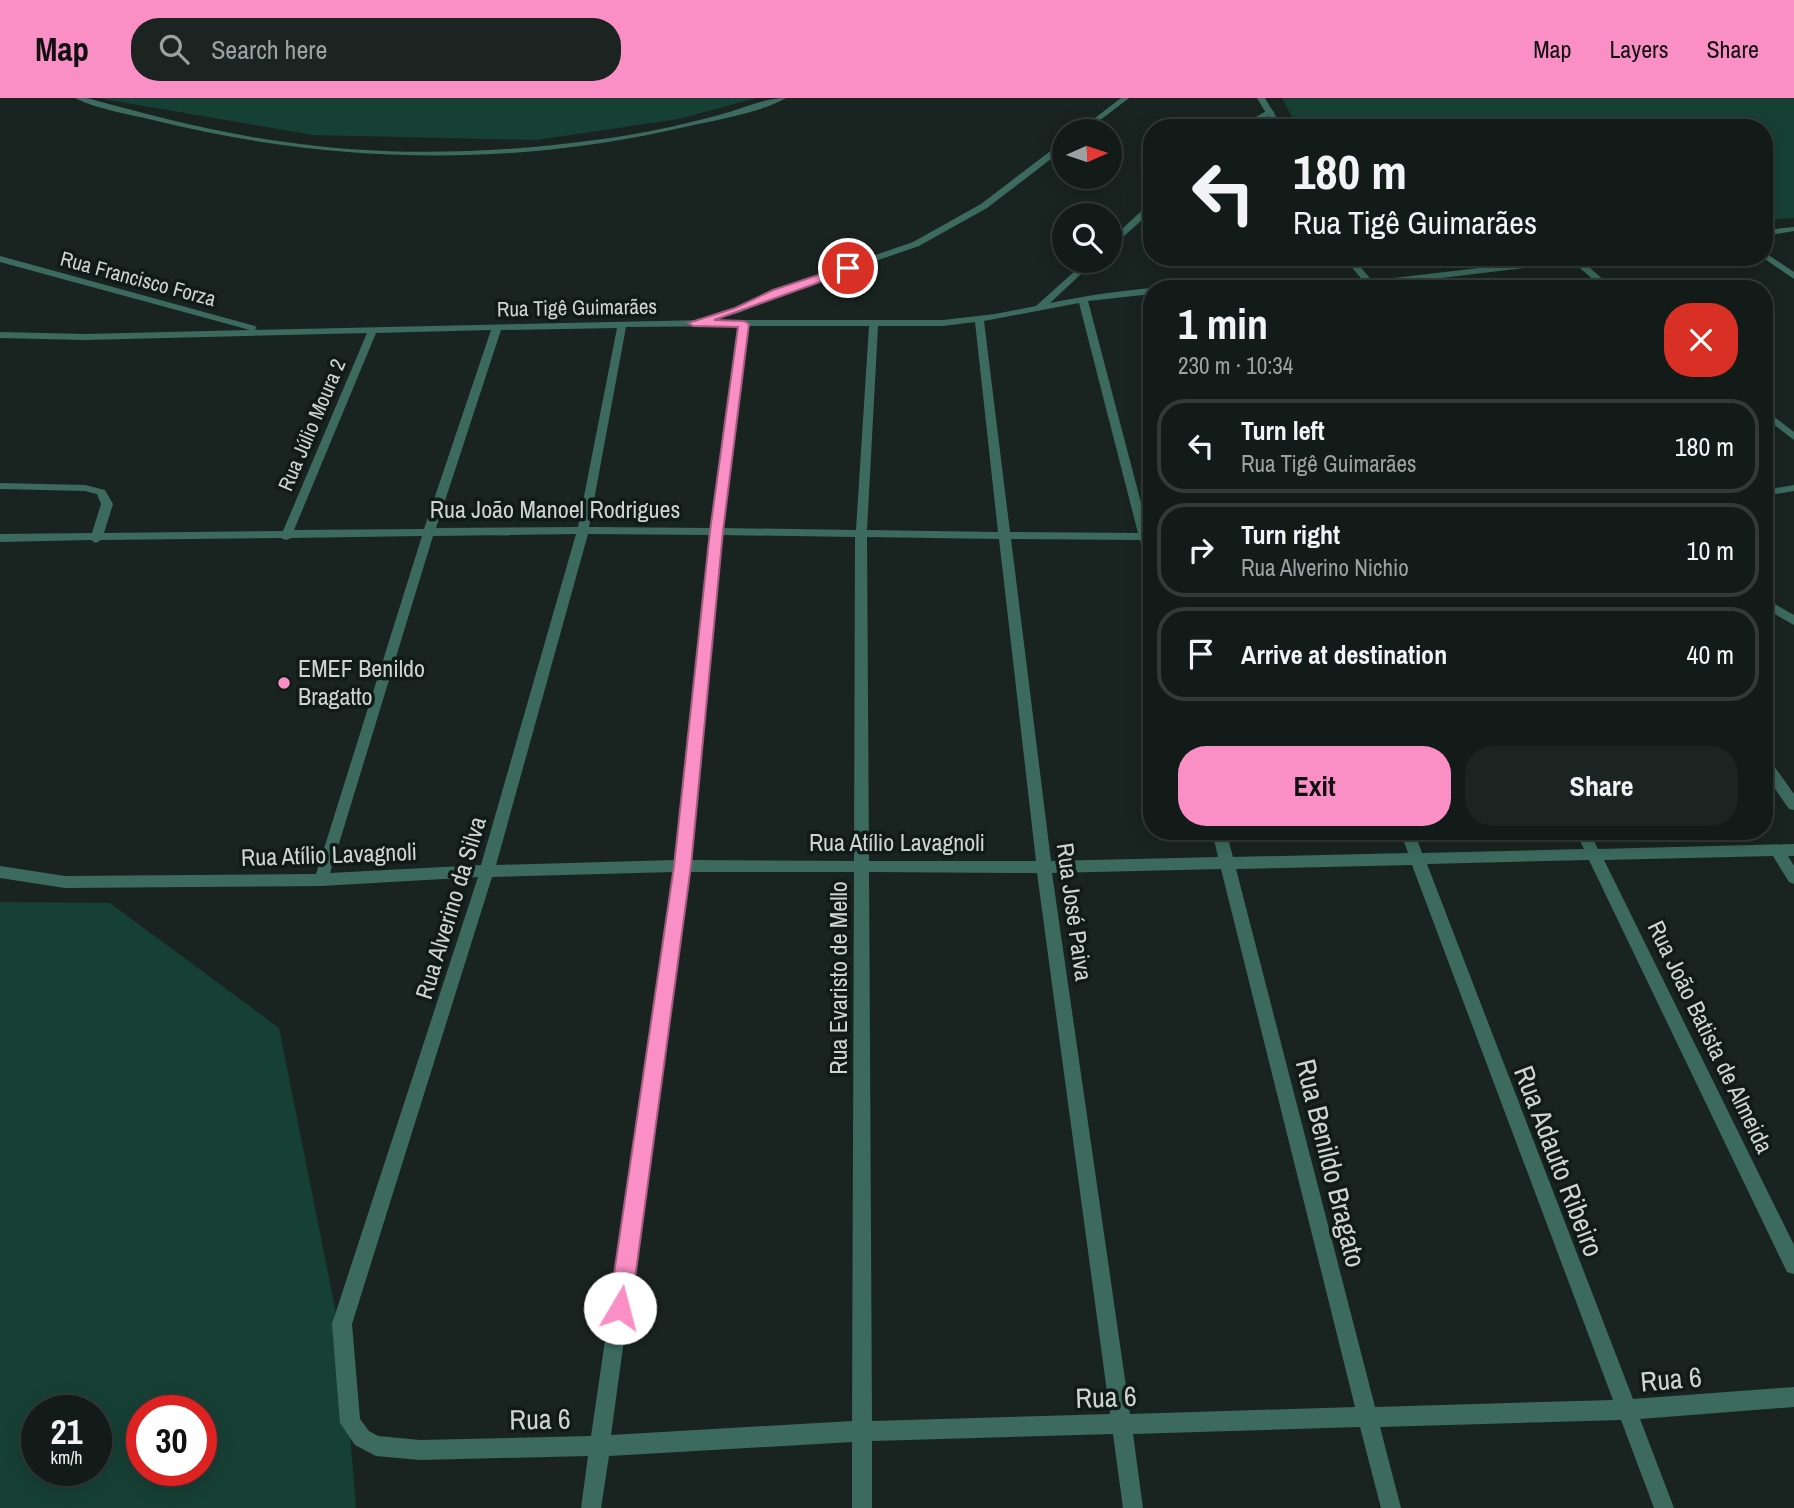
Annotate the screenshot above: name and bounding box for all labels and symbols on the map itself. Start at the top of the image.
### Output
north arrow [1052,119,1122,189]
pin [818,238,878,298]
street label: Rua Francisco Forza [57,244,220,313]
street label: Rua Tigê Guimarães [497,292,657,323]
street label: Rua Júlio Moura 2 [271,354,352,495]
street label: Rua João Manoel Rodrigues [430,493,680,525]
place label: EMEF Benildo Bragatto [298,652,425,712]
marker: EMEF Benildo Bragatto [276,675,292,691]
street label: Rua Alverino da Silva [407,812,493,1003]
street label: Rua Atílio Lavagnoli [809,826,985,858]
street label: Rua Atílio Lavagnoli [240,835,418,873]
street label: Rua José Paiva [1049,841,1101,983]
street label: Rua Evaristo de Mello [822,881,854,1075]
street label: Rua João Batista de Almeida [1641,915,1781,1158]
street label: Rua Benildo Bragato [1287,1055,1375,1271]
street label: Rua Adauto Ribeiro [1505,1060,1613,1262]
position arrow [583,1271,657,1345]
street label: Rua 6 [1639,1357,1703,1401]
street label: Rua 6 [1075,1377,1137,1417]
speed limit sign: 30 [126,1395,217,1486]
street label: Rua 6 [509,1399,571,1439]

